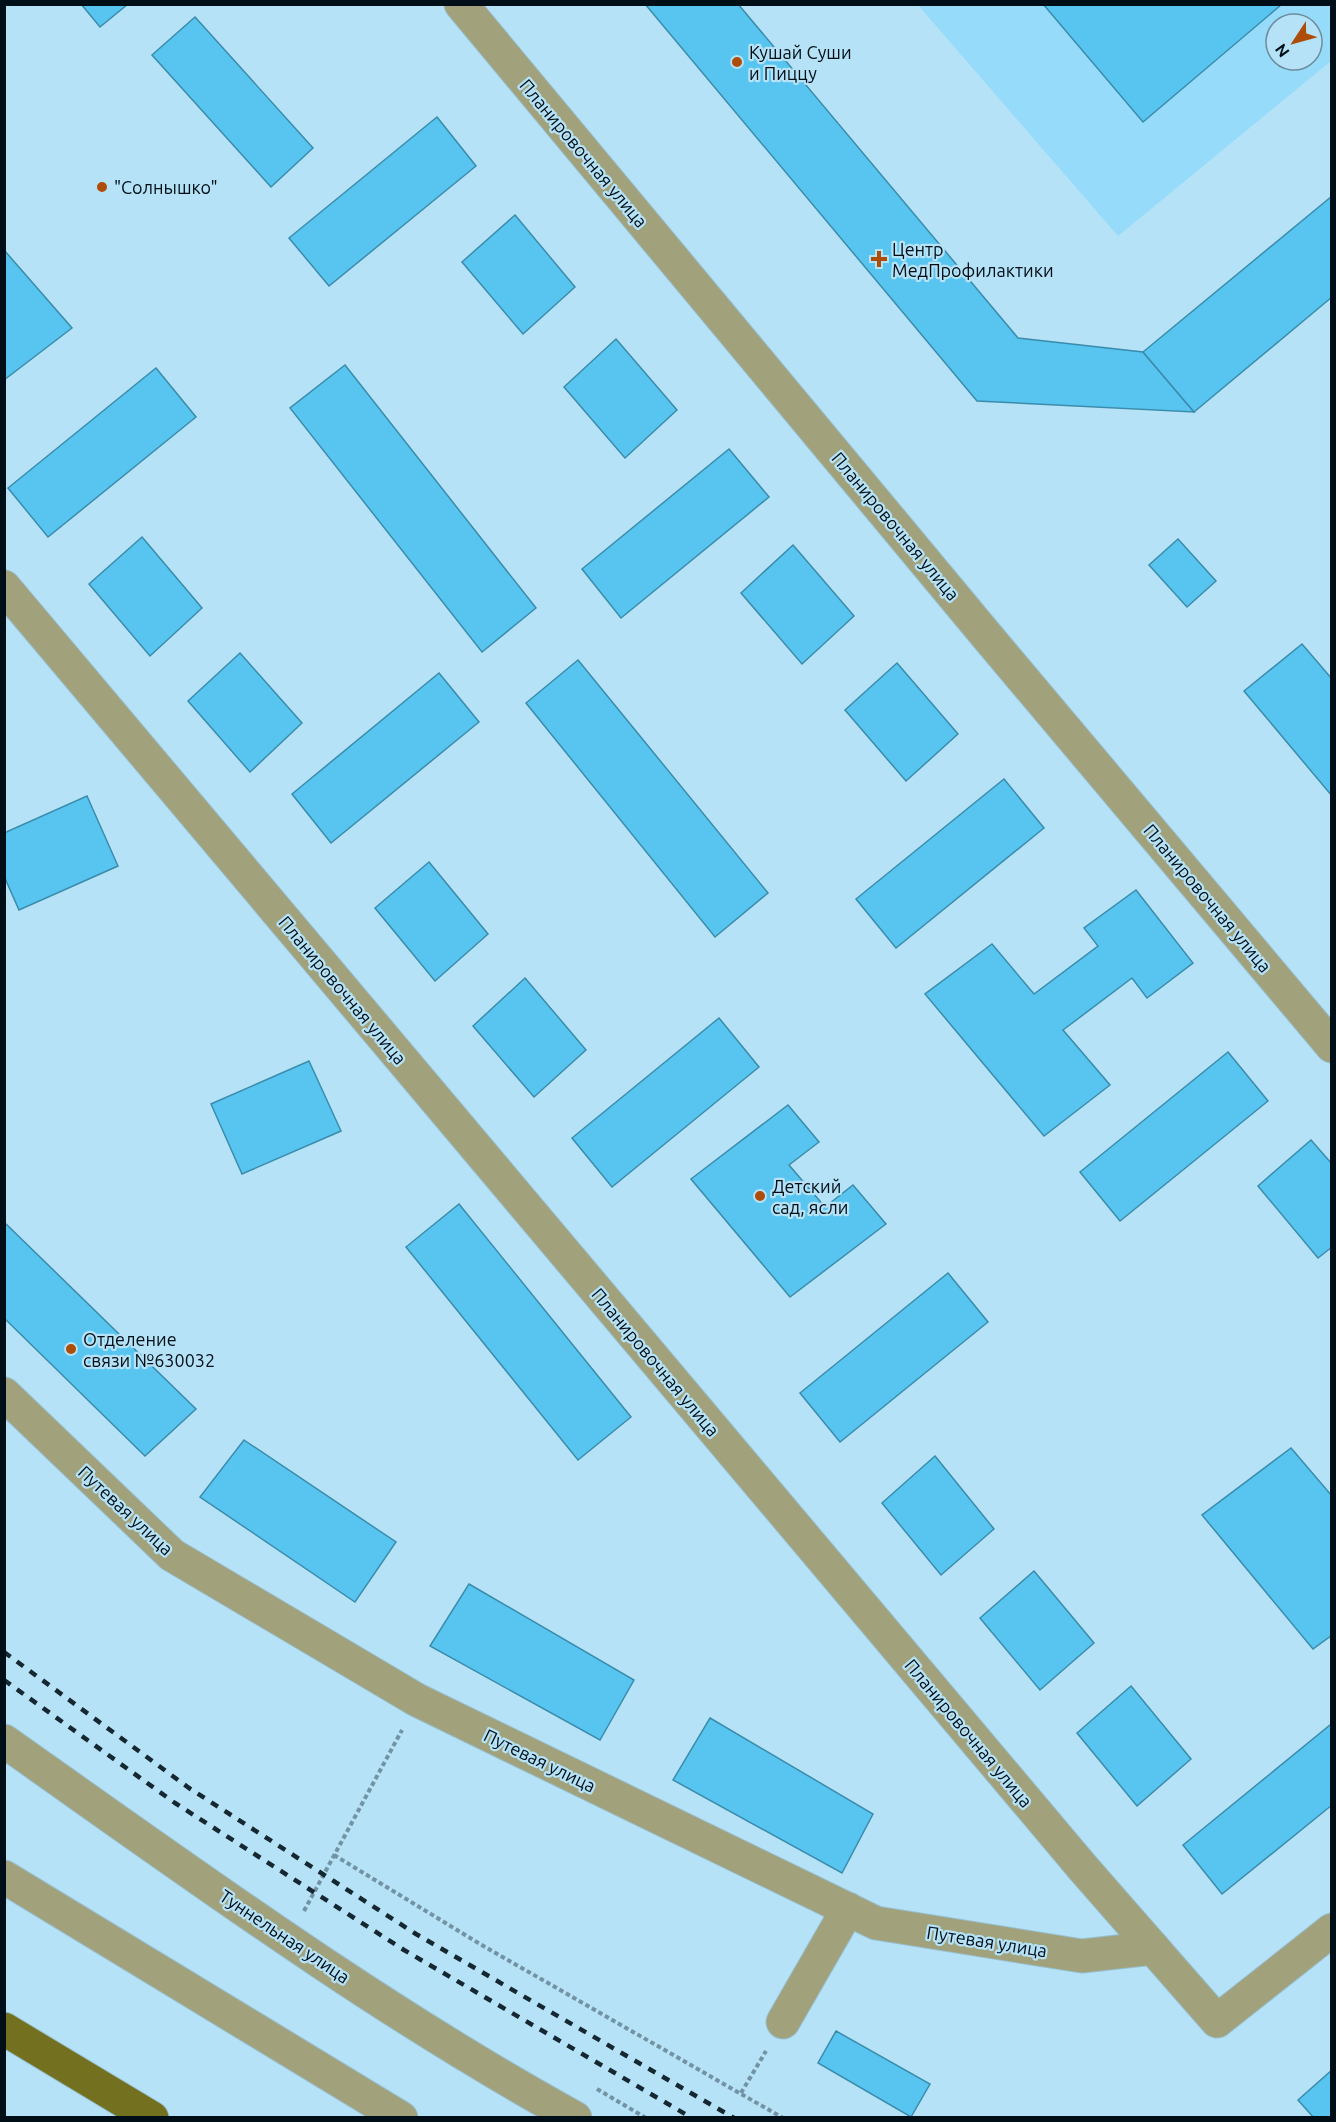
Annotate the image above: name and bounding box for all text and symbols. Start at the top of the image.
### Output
north arrow [1264,12,1324,72]
text: N [1271,41,1293,61]
place label: Кушай Суши и Пиццу [749,42,852,83]
marker: Кушай Суши и Пиццу [730,55,744,69]
street label: Планировочная улица [516,75,652,231]
place label: "Солнышко" [114,177,218,197]
marker: "Солнышко" [95,180,109,194]
place label: Центр МедПрофилактики [892,239,1054,280]
marker: Центр МедПрофилактики [870,250,888,268]
street label: Планировочная улица [828,448,964,604]
street label: Планировочная улица [1140,820,1276,976]
street label: Планировочная улица [275,912,411,1068]
place label: Детский сад, ясли [772,1176,848,1217]
marker: Детский сад, ясли [753,1189,767,1203]
street label: Планировочная улица [588,1284,724,1440]
place label: Отделение связи №630032 [83,1329,215,1370]
marker: Отделение связи №630032 [64,1342,78,1356]
street label: Путевая улица [75,1461,177,1559]
street label: Планировочная улица [901,1655,1037,1811]
street label: Путевая улица [481,1724,599,1796]
street label: Туннельная улица [216,1885,354,1987]
street label: Путевая улица [925,1922,1049,1960]

